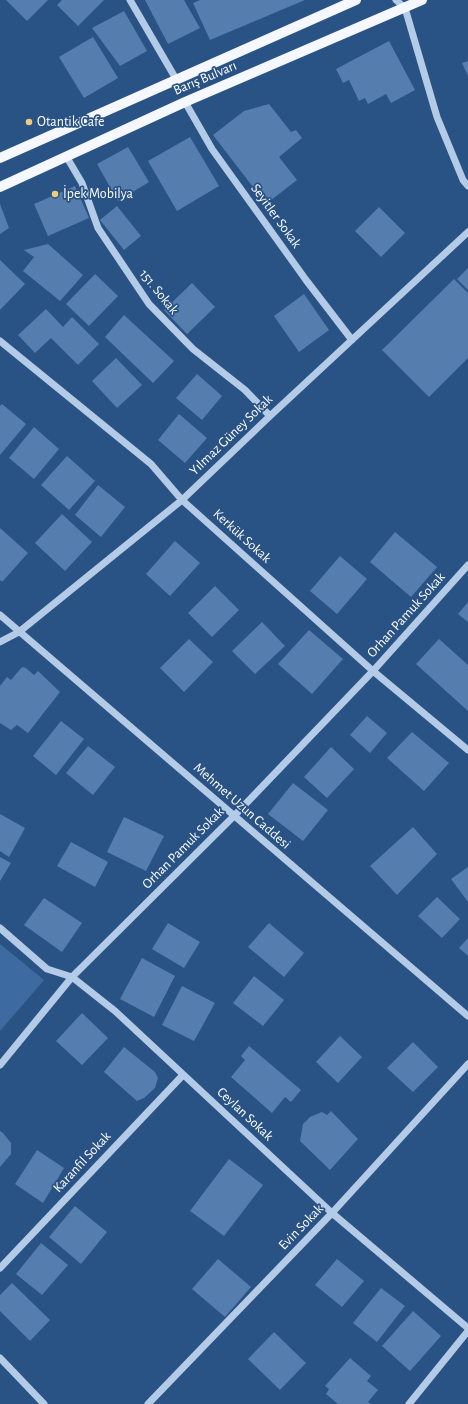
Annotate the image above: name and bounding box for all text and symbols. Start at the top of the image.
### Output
street label: Barış Bulvarı [171,57,239,99]
place label: Otantik Cafe [37,114,105,130]
marker: Otantik Cafe [24,117,34,127]
street label: Seyitler Sokak [247,181,305,251]
place label: İpek Mobilya [63,186,133,202]
marker: İpek Mobilya [50,189,60,199]
street label: 151. Sokak [136,266,182,318]
street label: Yılmaz Güney Sokak [186,391,276,479]
street label: Kerkük Sokak [209,505,275,567]
street label: Orhan Pamuk Sokak [363,569,449,661]
street label: Mehmet Uzun Caddesi [190,759,294,853]
street label: Orhan Pamuk Sokak [139,804,227,892]
street label: Ceylan Sokak [213,1084,277,1144]
street label: Karanfil Sokak [49,1128,115,1196]
street label: Evin Sokak [275,1201,327,1253]

